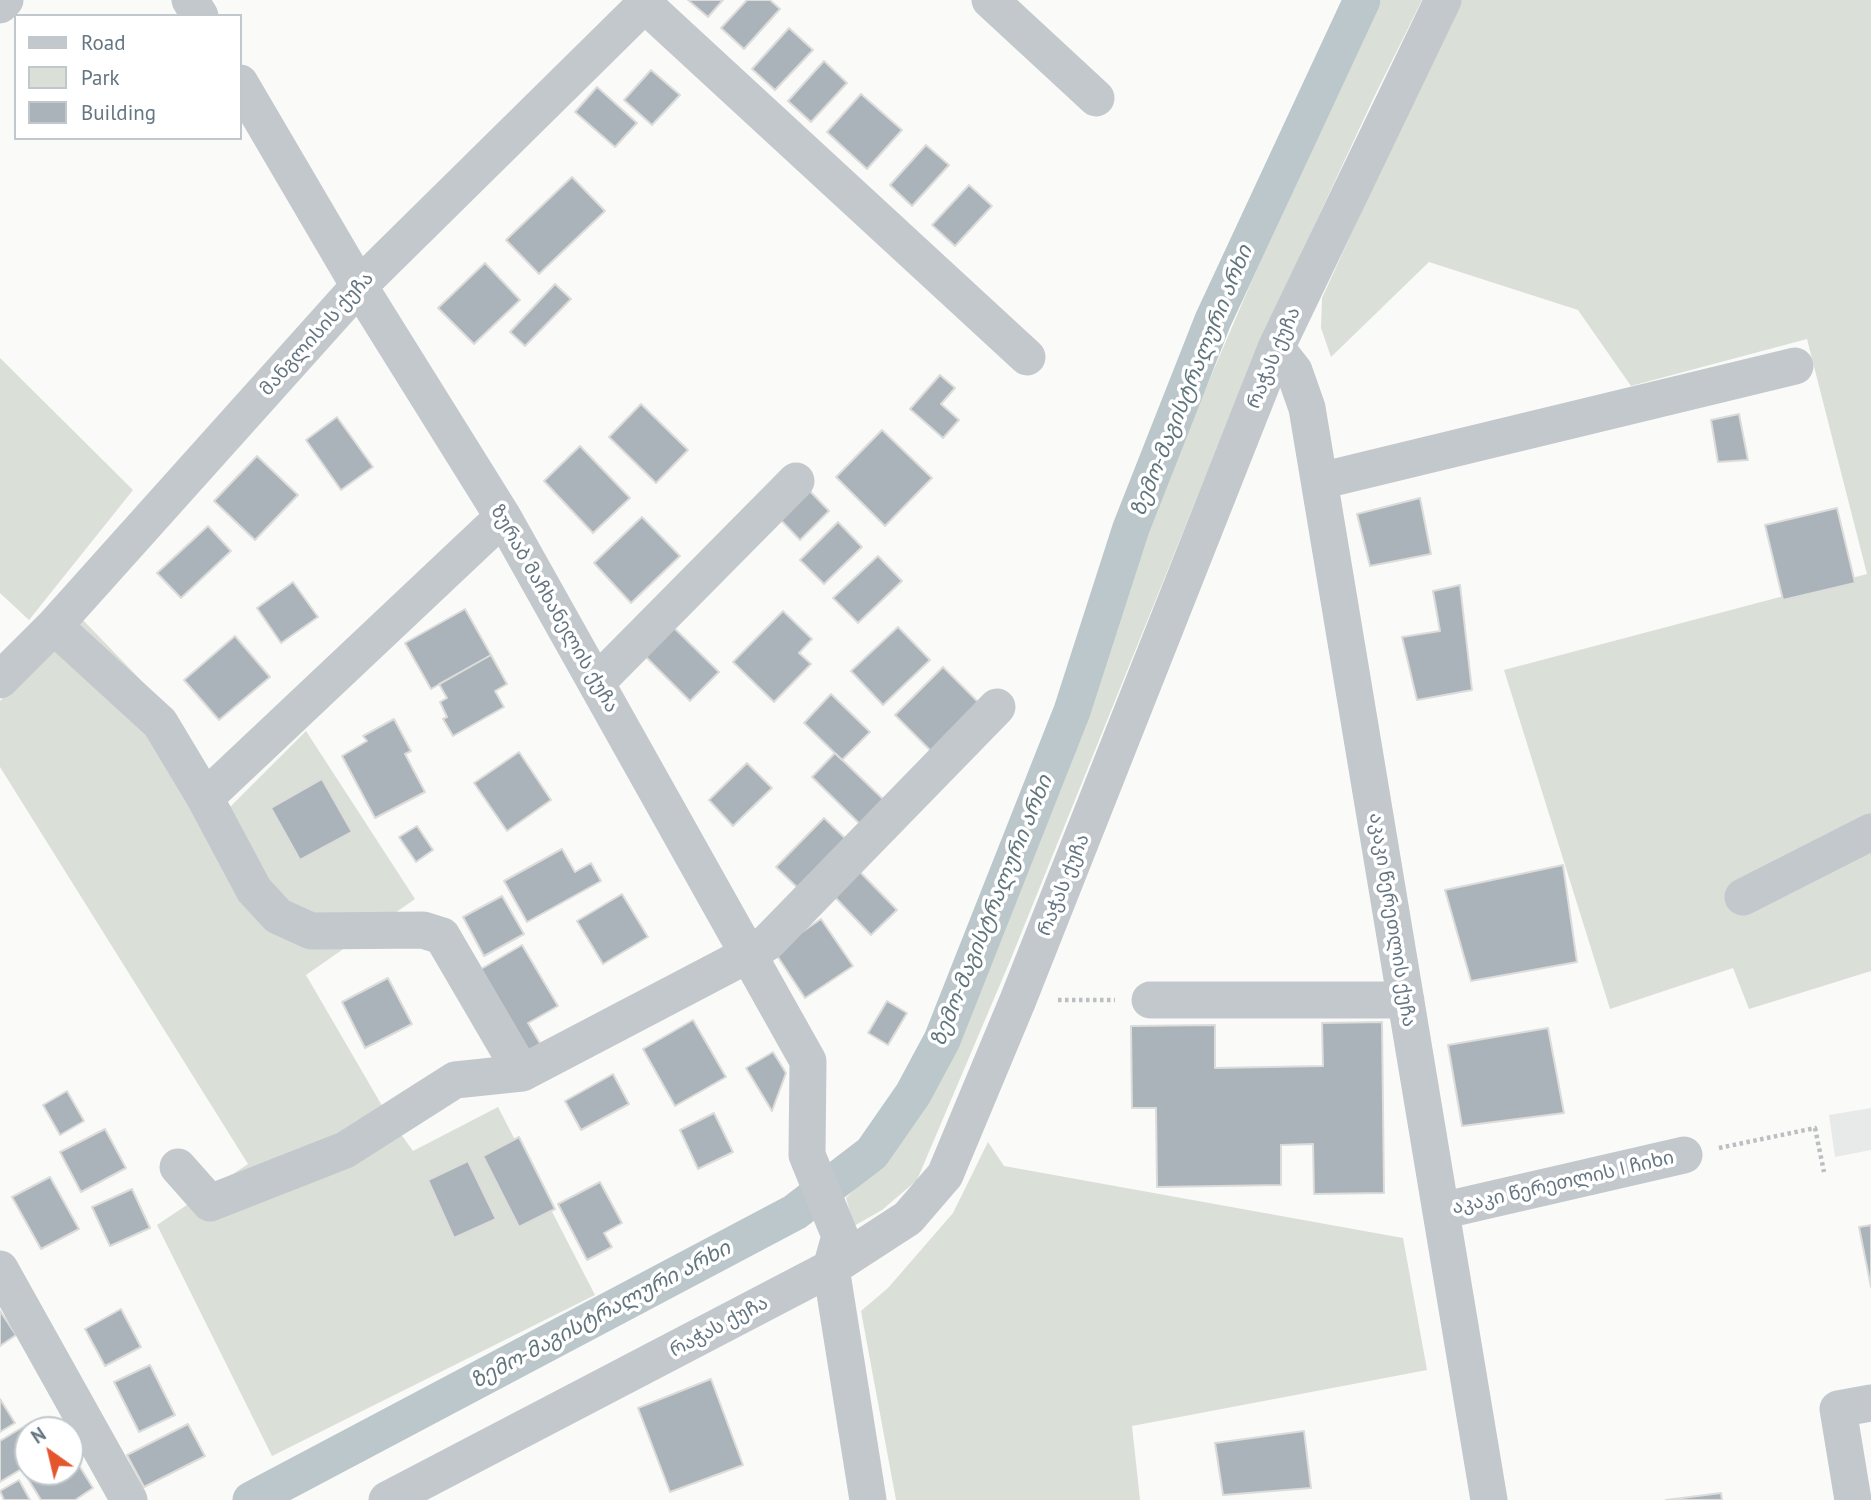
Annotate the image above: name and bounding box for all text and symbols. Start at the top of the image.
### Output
legend [14,14,242,140]
text: Road [81,29,125,56]
text: Park [81,64,120,91]
text: Building [81,99,156,126]
water label: ზემო-მაგისტრალური არხი [1126,242,1258,520]
street label: მანგლისის ქუჩა [255,267,379,401]
street label: რაჭას ქუჩა [1242,304,1306,412]
street label: ზურაბ მაჩხანელის ქუჩა [485,501,623,717]
water label: ზემო-მაგისტრალური არხი [926,772,1058,1050]
street label: აკაკი წერეთლის ქუჩა [1364,811,1420,1029]
street label: რაჭას ქუჩა [1033,831,1095,939]
street label: აკაკი წერეთლის I ჩიხი [1450,1146,1676,1220]
water label: ზემო-მაგისტრალური არხი [467,1236,735,1394]
street label: რაჭას ქუჩა [666,1292,772,1362]
north arrow [14,1416,84,1486]
text: N [26,1422,50,1449]

